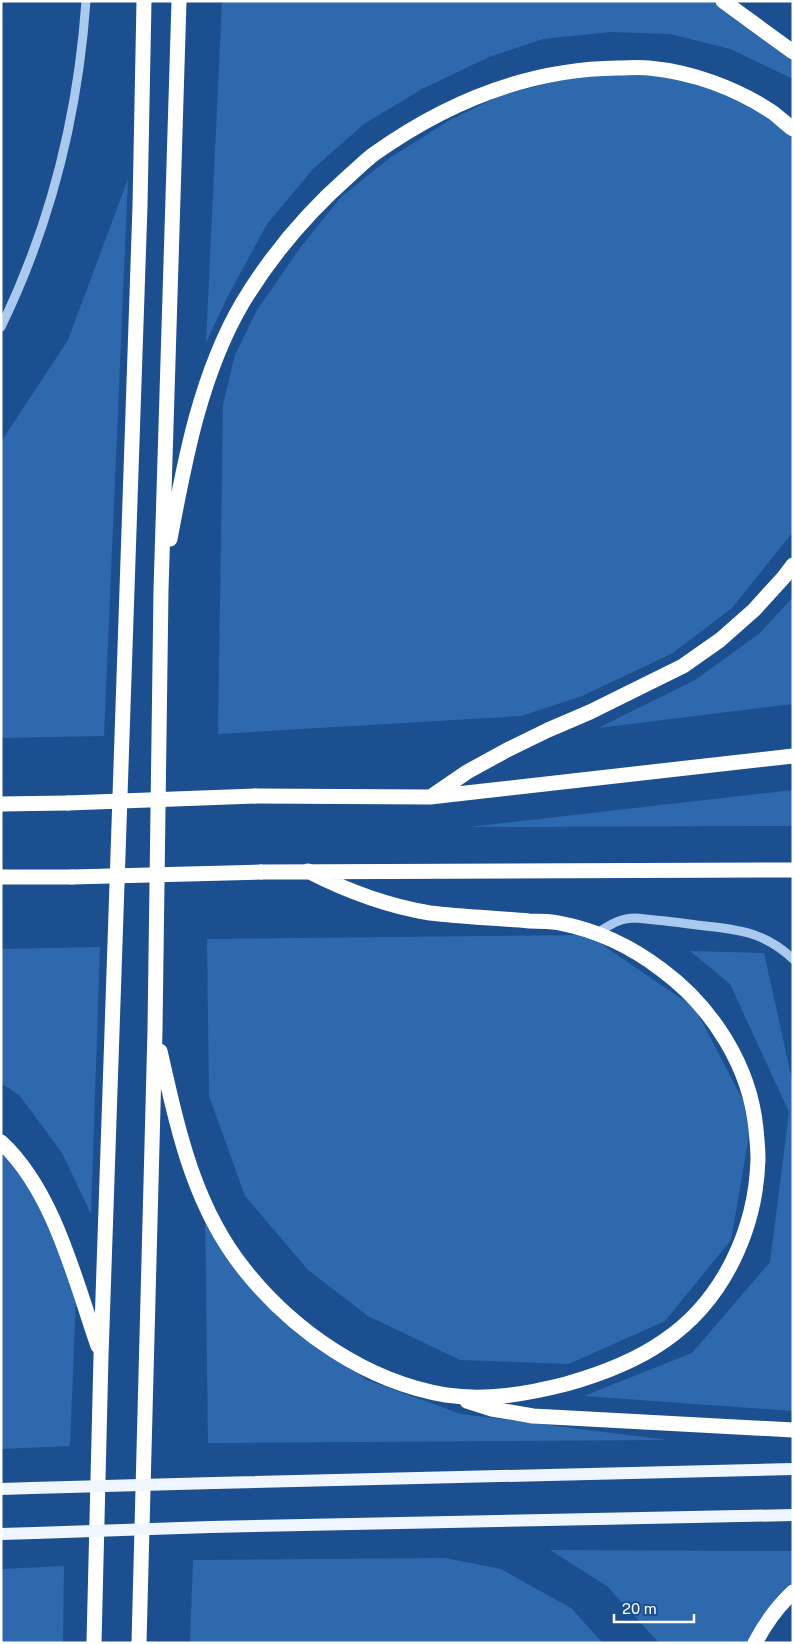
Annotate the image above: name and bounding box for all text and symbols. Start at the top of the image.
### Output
scale bar [614,1592,694,1624]
text: 20 m [622,1600,657,1617]

